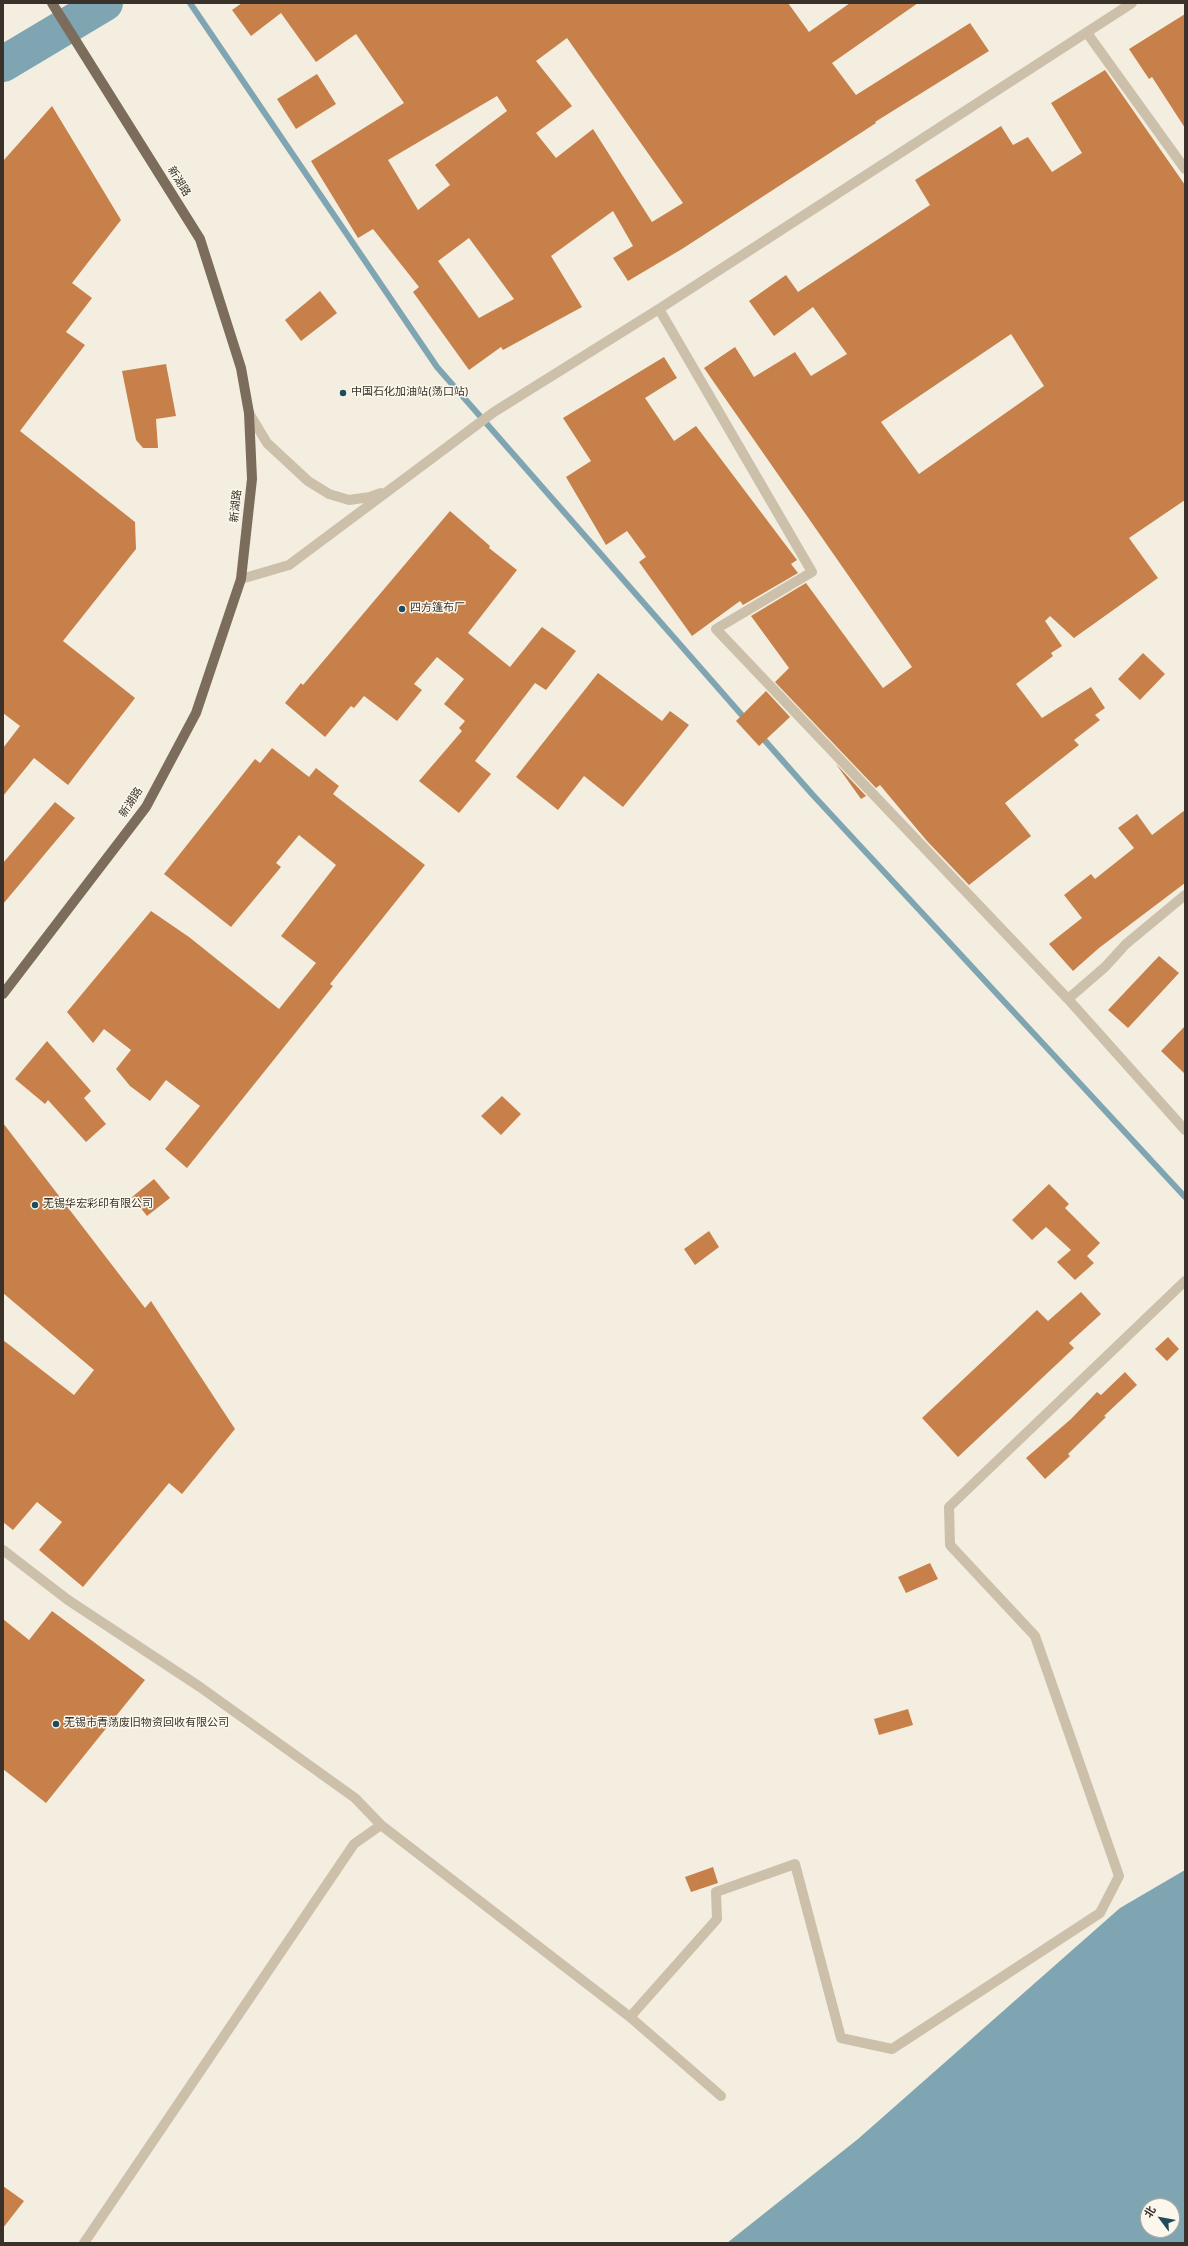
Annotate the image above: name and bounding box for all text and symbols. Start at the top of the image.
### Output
street label: 新湖路 [164,165,192,199]
place label: 中国石化加油站(荡口站) [351,386,469,400]
marker: 中国石化加油站(荡口站) [338,388,348,398]
street label: 新湖路 [229,489,245,523]
place label: 四方篷布厂 [410,602,465,616]
marker: 四方篷布厂 [397,604,407,614]
street label: 新湖路 [117,786,147,820]
place label: 无锡华宏彩印有限公司 [43,1198,153,1212]
marker: 无锡华宏彩印有限公司 [30,1200,40,1210]
place label: 无锡市青荡废旧物资回收有限公司 [64,1717,229,1731]
marker: 无锡市青荡废旧物资回收有限公司 [51,1719,61,1729]
north arrow [1140,2198,1180,2238]
text: 北 [1142,2204,1160,2221]

